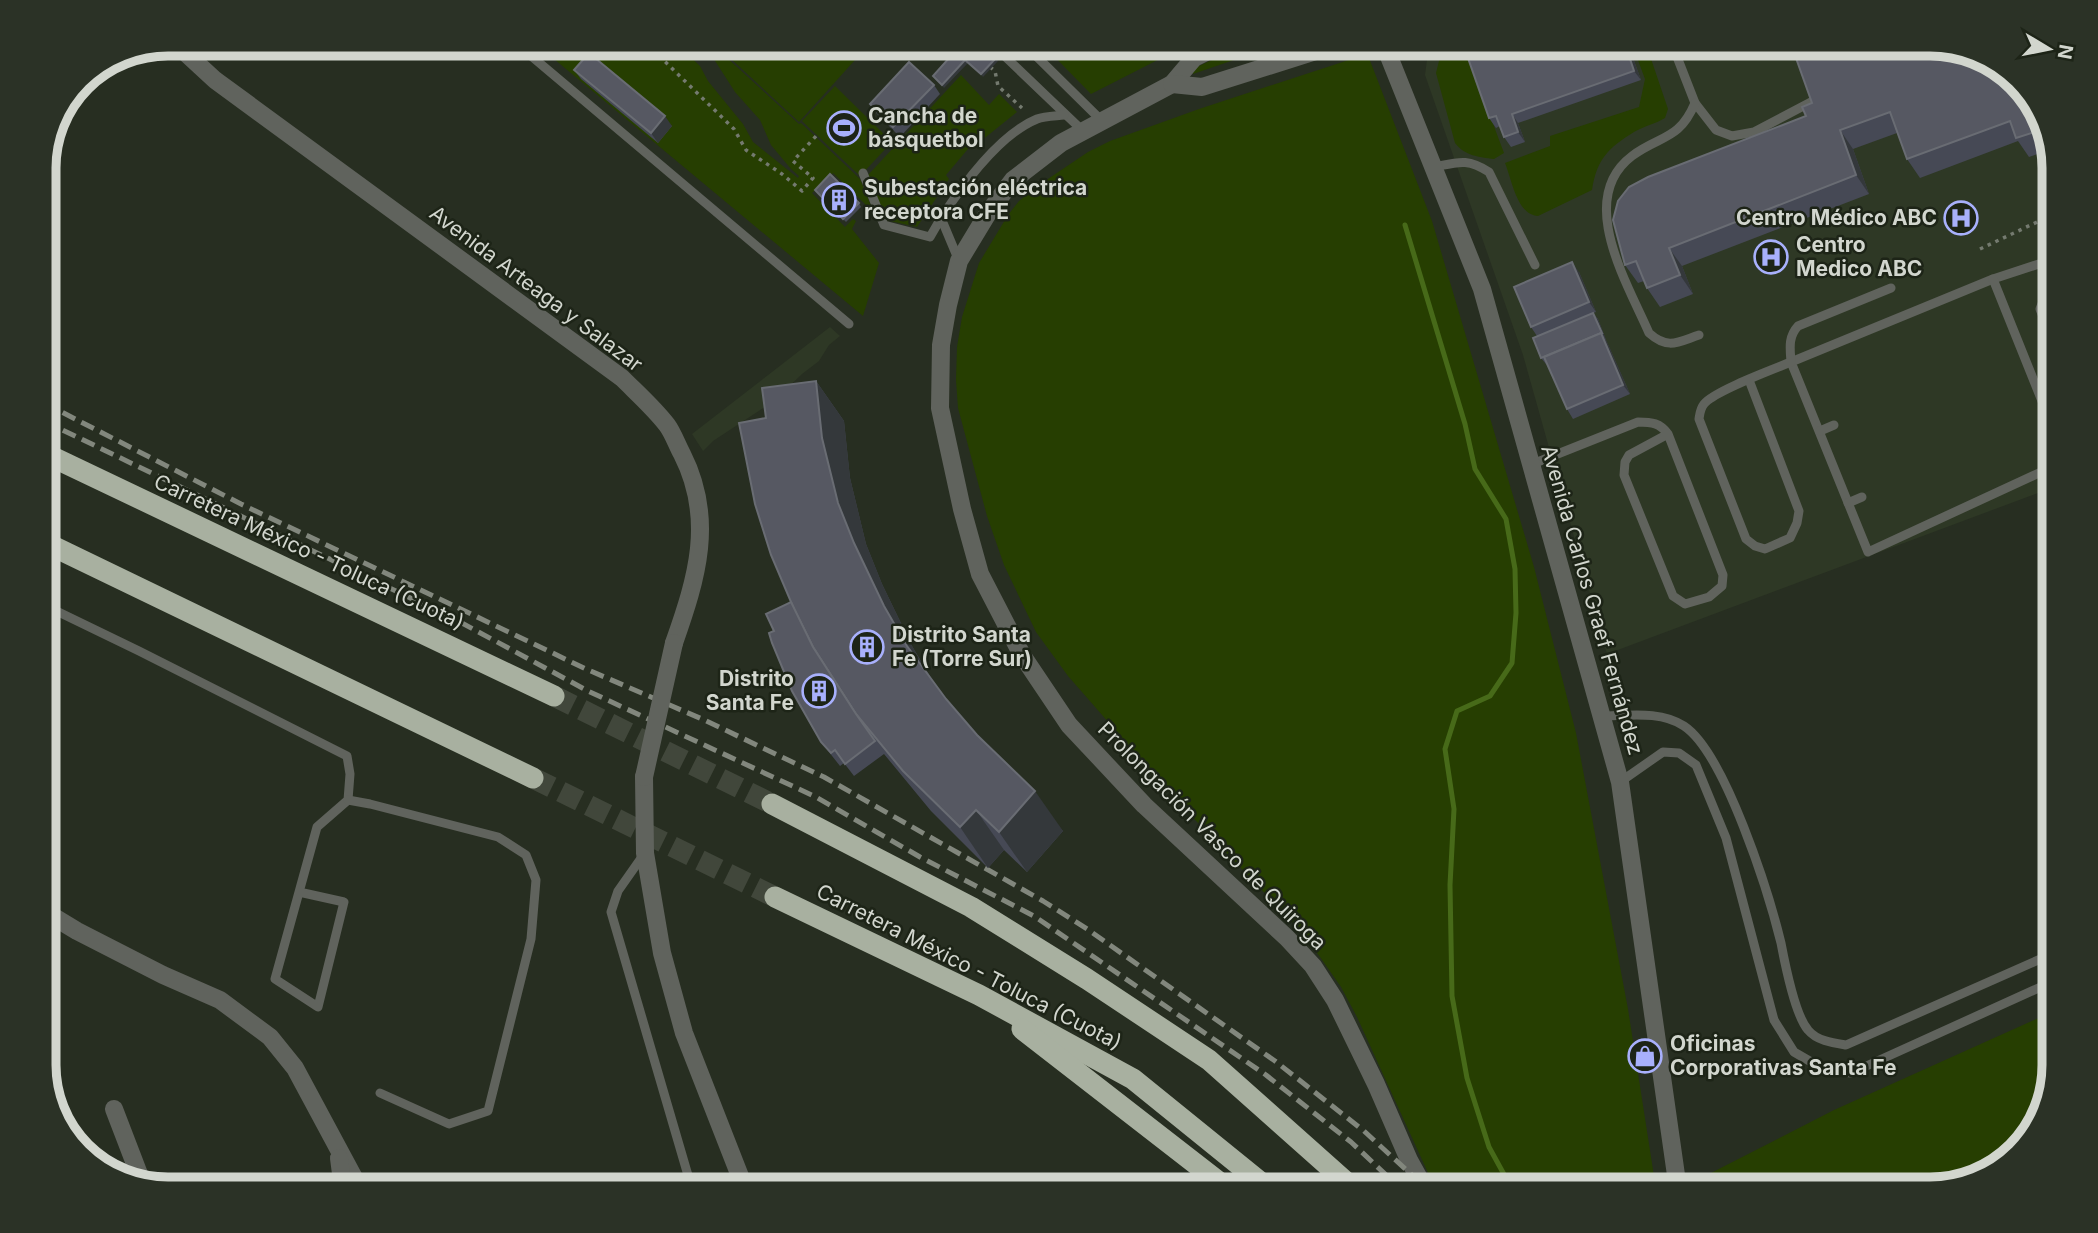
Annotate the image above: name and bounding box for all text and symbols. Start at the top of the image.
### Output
north arrow [2014,14,2084,84]
text: N [2053,43,2078,61]
place label: Cancha de básquetbol [868,103,984,152]
sports icon: Cancha de básquetbol [825,109,863,147]
place label: Subestación eléctrica receptora CFE [864,175,1087,224]
building icon: Subestación eléctrica receptora CFE [820,181,858,219]
hospital icon: Centro Médico ABC [1942,199,1980,237]
street label: Avenida Arteaga y Salazar [425,200,648,377]
place label: Centro Médico ABC [1736,205,1937,230]
place label: Centro Medico ABC [1796,232,1922,281]
hospital icon: Centro Medico ABC [1752,238,1790,276]
street label: Avenida Carlos Graef Fernández [1536,442,1649,758]
street label: Carretera México - Toluca (Cuota) [150,469,468,635]
place label: Distrito Santa Fe (Torre Sur) [892,622,1032,671]
building icon: Distrito Santa Fe (Torre Sur) [848,628,886,666]
place label: Distrito Santa Fe [706,666,794,715]
building icon: Distrito Santa Fe [800,672,838,710]
street label: Prolongación Vasco de Quiroga [1093,716,1332,955]
street label: Carretera México - Toluca (Cuota) [812,878,1126,1055]
place label: Oficinas Corporativas Santa Fe [1670,1031,1897,1080]
shop icon: Oficinas Corporativas Santa Fe [1626,1037,1664,1075]

